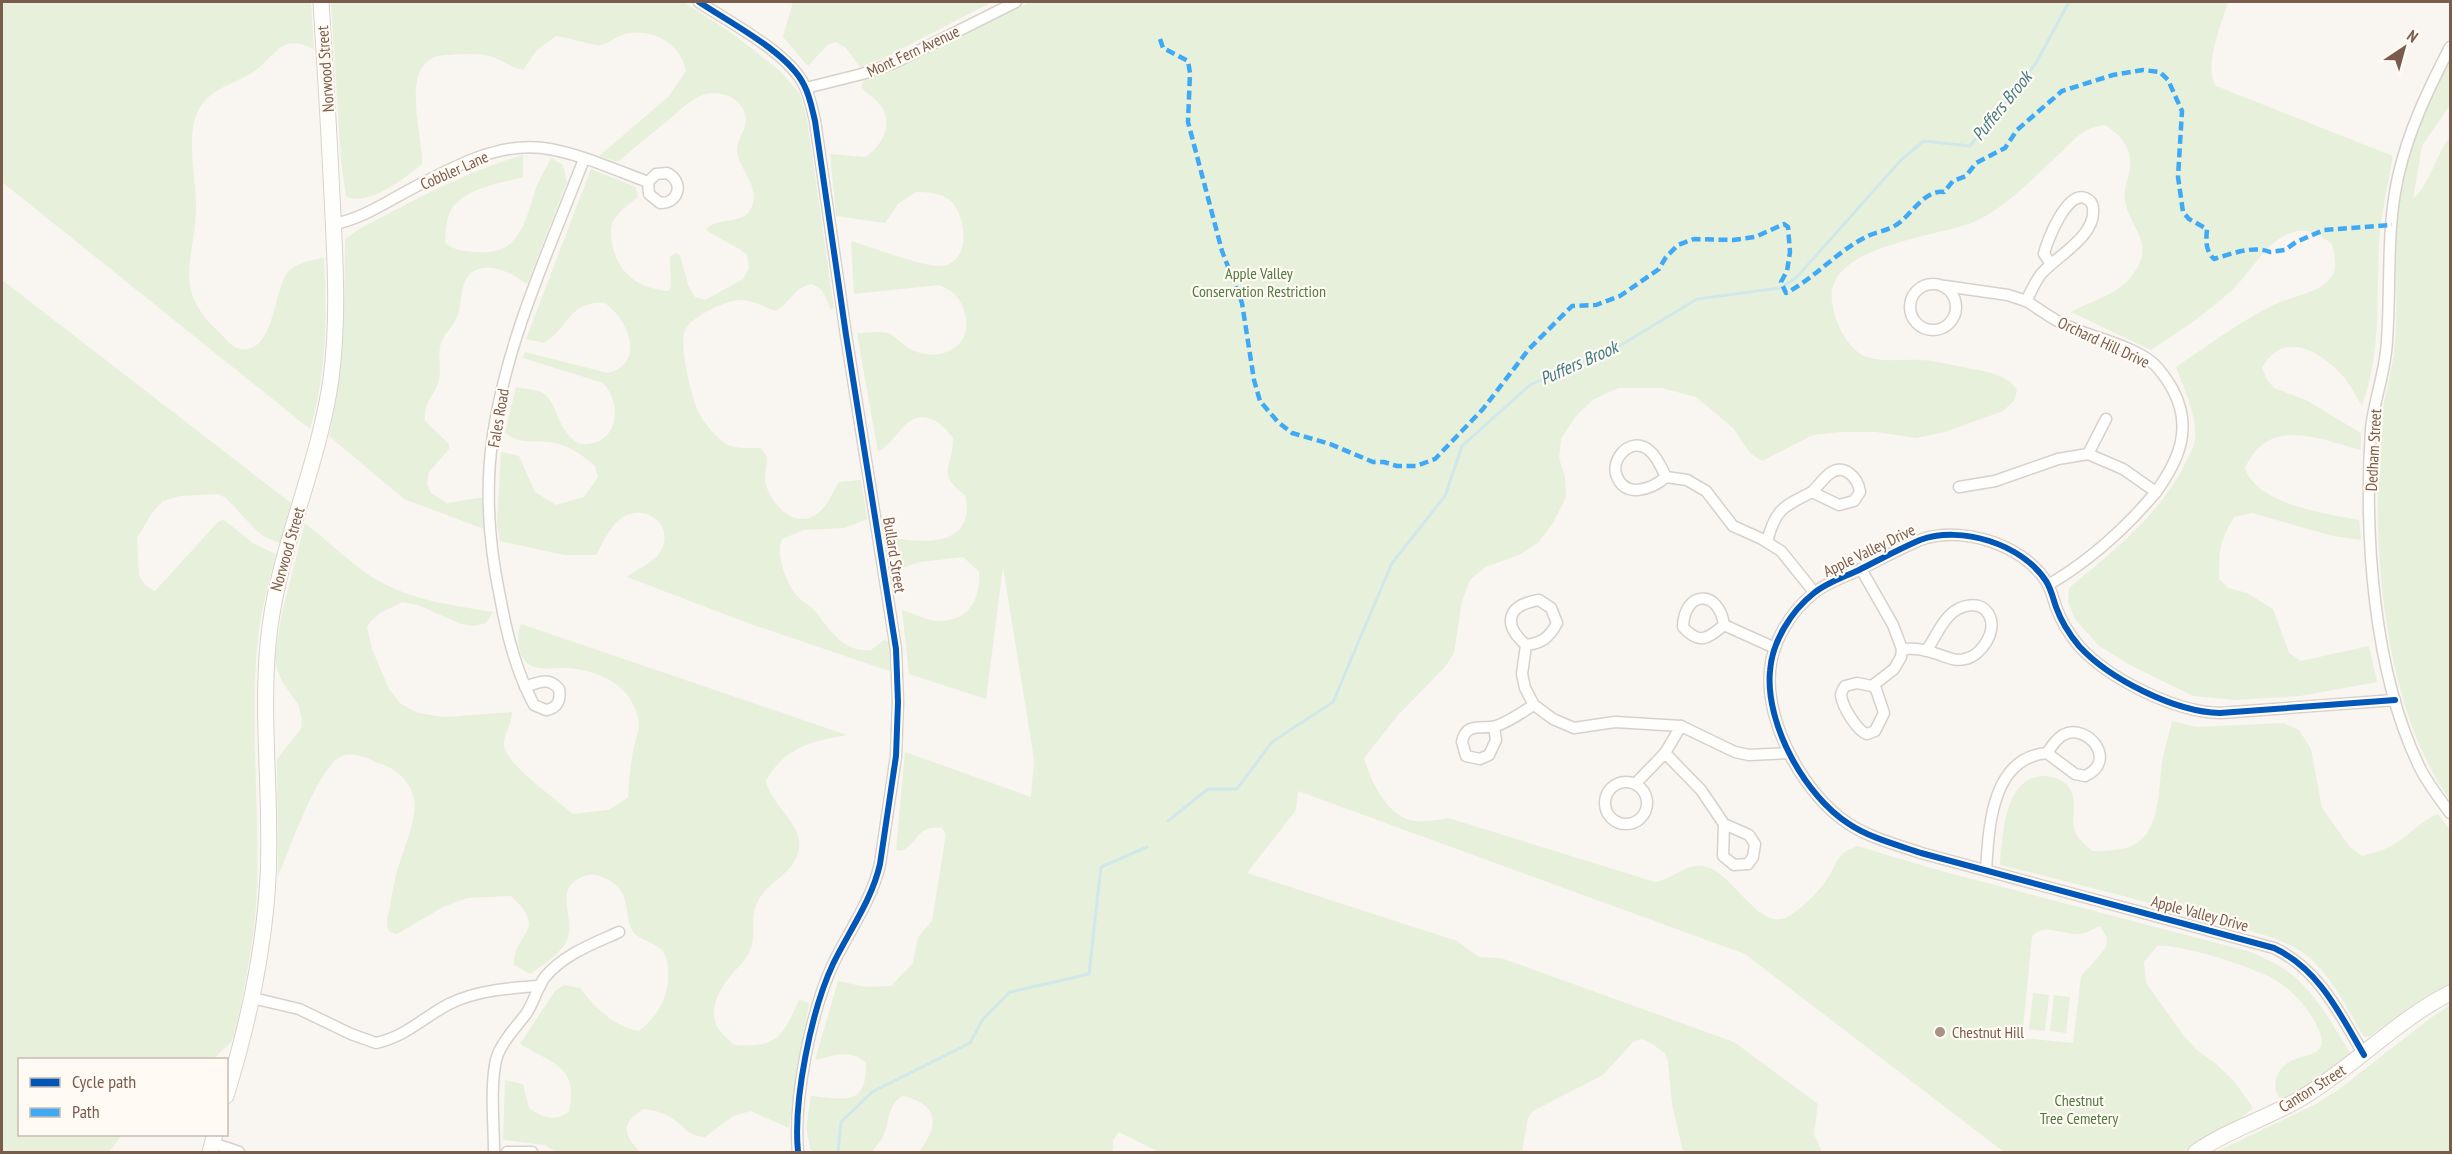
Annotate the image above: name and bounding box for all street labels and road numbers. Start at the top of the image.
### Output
street label: Mont Fern Avenue [863,21,963,81]
street label: Norwood Street [312,25,338,113]
street label: Cobbler Lane [417,146,491,194]
street label: Orchard Hill Drive [2055,312,2153,372]
street label: Fales Road [483,387,513,449]
street label: Dedham Street [2361,408,2385,492]
street label: Norwood Street [265,504,309,593]
street label: Bullard Street [879,516,911,595]
street label: Apple Valley Drive [1820,519,1918,581]
street label: Apple Valley Drive [2149,890,2251,936]
street label: Canton Street [2275,1059,2350,1116]

